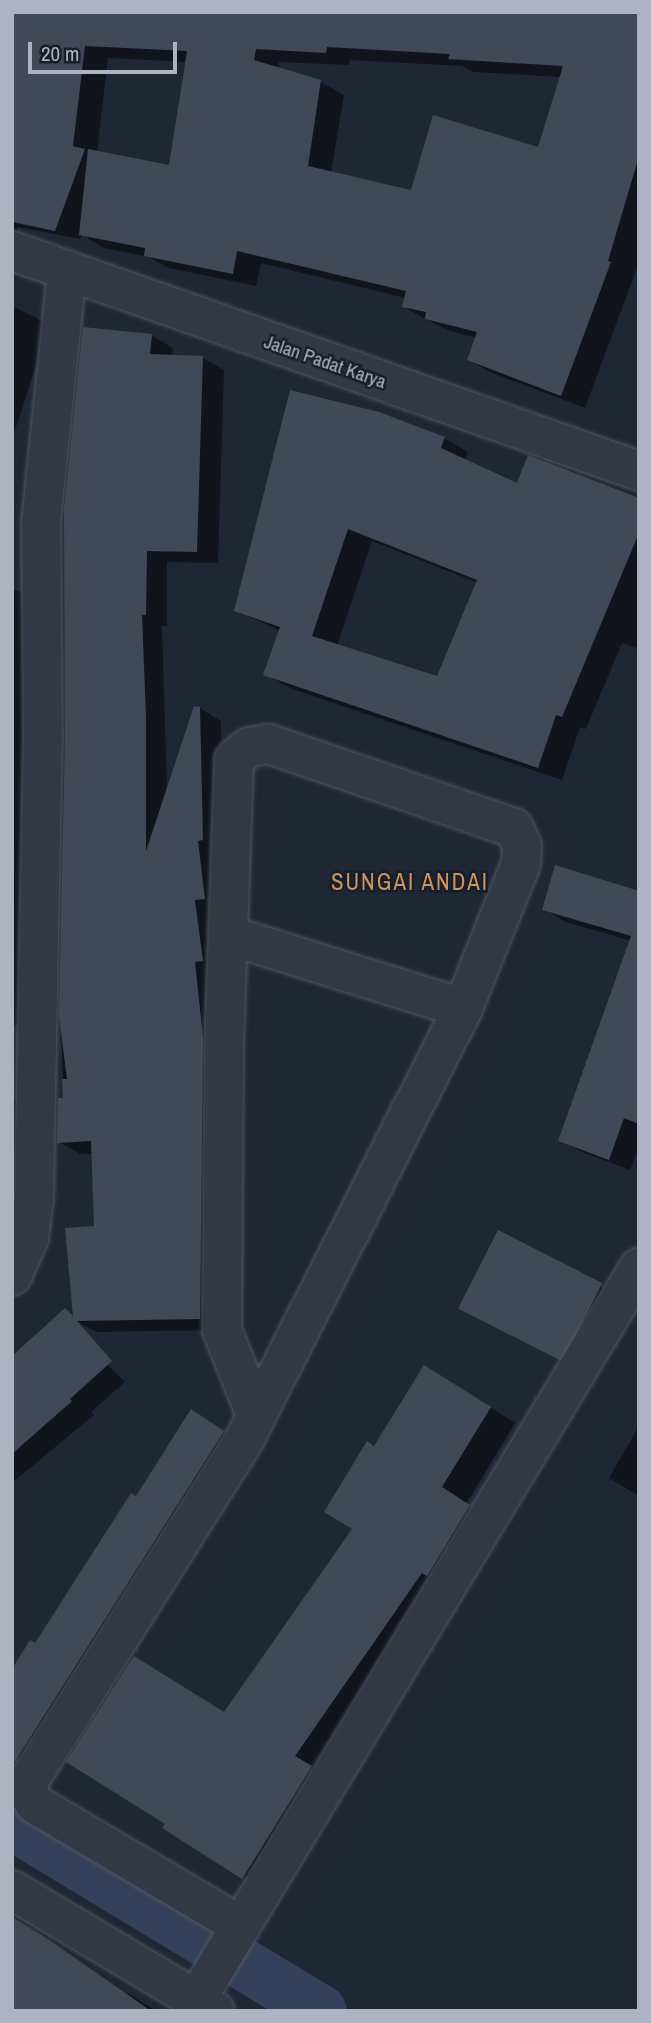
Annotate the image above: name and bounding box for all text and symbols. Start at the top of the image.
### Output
scale bar [32,28,180,72]
text: 20 m [41,39,79,68]
street label: Jalan Padat Karya [261,330,389,394]
district label: SUNGAI ANDAI [332,868,488,896]

